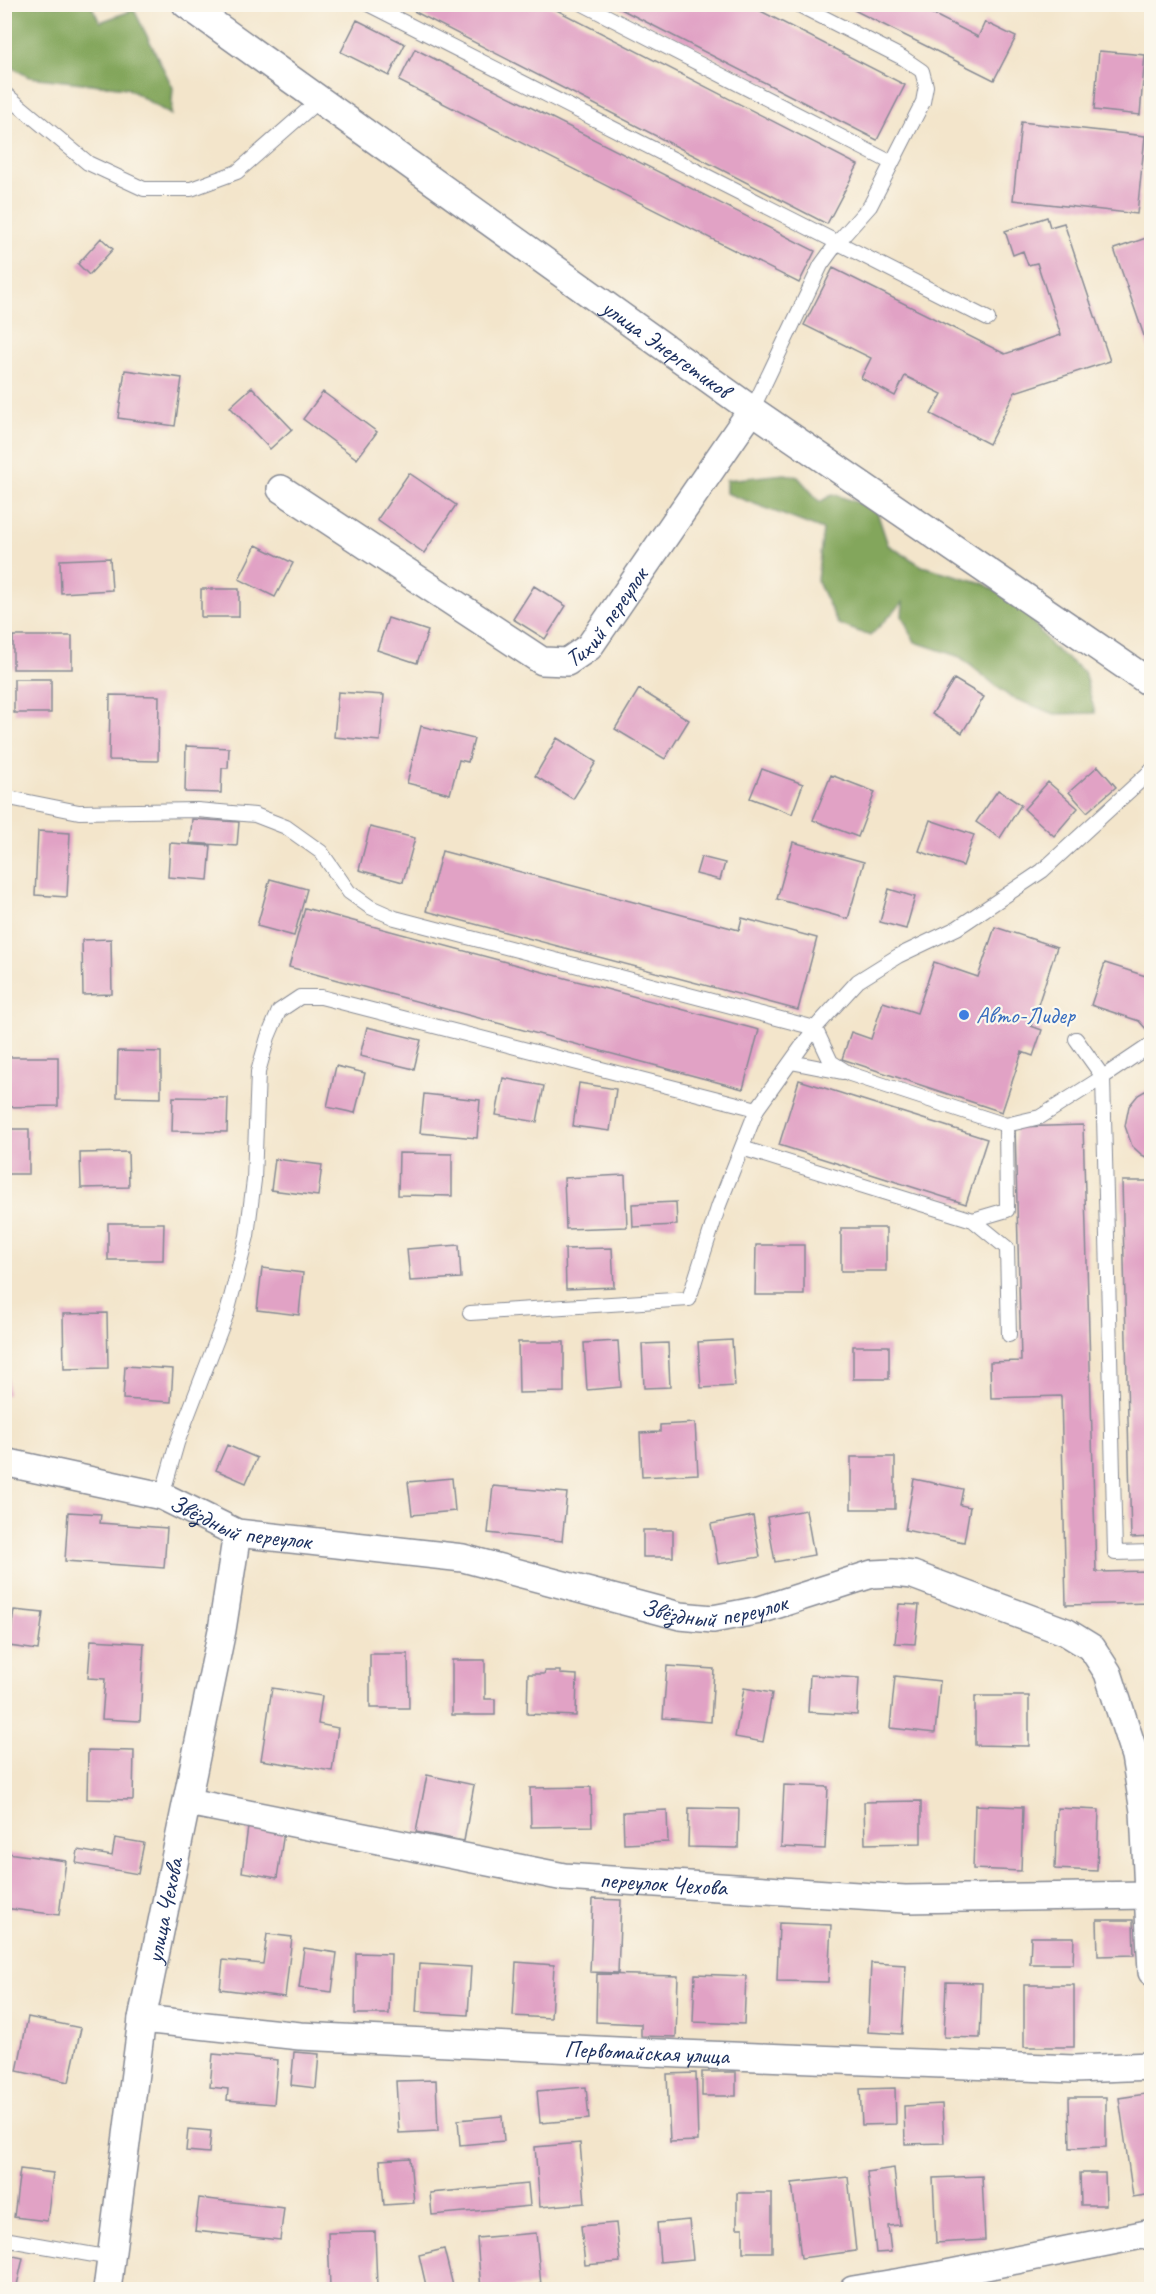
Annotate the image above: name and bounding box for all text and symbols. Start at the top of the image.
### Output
street label: улица Энергетиков [594,291,740,407]
street label: Тихий переулок [559,560,655,674]
place label: Авто-Лидер [976,1000,1077,1030]
marker: Авто-Лидер [957,1008,971,1022]
street label: Звёздный переулок [165,1487,315,1556]
street label: Звёздный переулок [638,1587,793,1634]
street label: улица Чехова [139,1853,190,1967]
street label: переулок Чехова [599,1864,729,1903]
street label: Первомайская улица [564,2034,731,2071]

